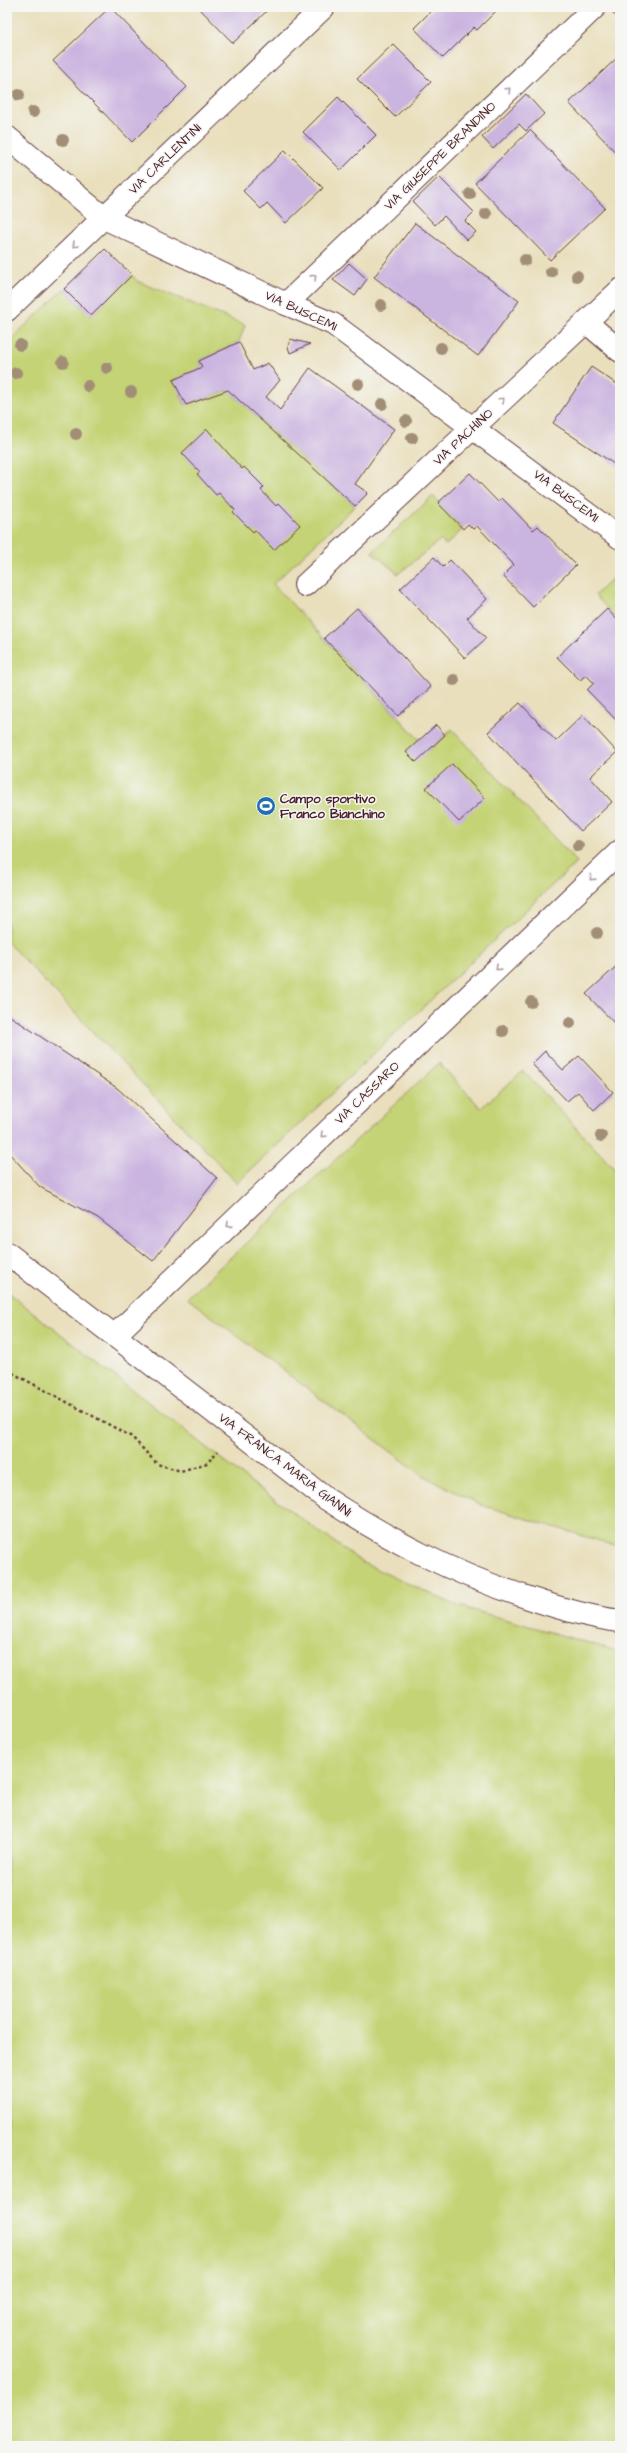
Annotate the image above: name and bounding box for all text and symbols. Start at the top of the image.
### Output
one-way arrow [504,88,511,95]
street label: VIA GIUSEPPE BRANDINO [380,97,500,214]
street label: VIA CARLENTINI [124,119,206,199]
one-way arrow [72,240,80,248]
one-way arrow [309,274,317,282]
street label: VIA BUSCEMI [262,286,340,336]
one-way arrow [497,397,505,405]
street label: VIA PACHINO [429,404,497,470]
street label: VIA BUSCEMI [529,465,603,527]
place label: Campo sportivo Franco Bianchino [280,790,385,823]
sports icon: Campo sportivo Franco Bianchino [255,795,277,817]
one-way arrow [589,873,597,881]
one-way arrow [495,963,503,971]
street label: VIA CASSARO [330,1057,404,1129]
one-way arrow [320,1131,328,1138]
one-way arrow [226,1221,234,1228]
street label: VIA FRANCA MARIA GIANNI [215,1409,355,1521]

